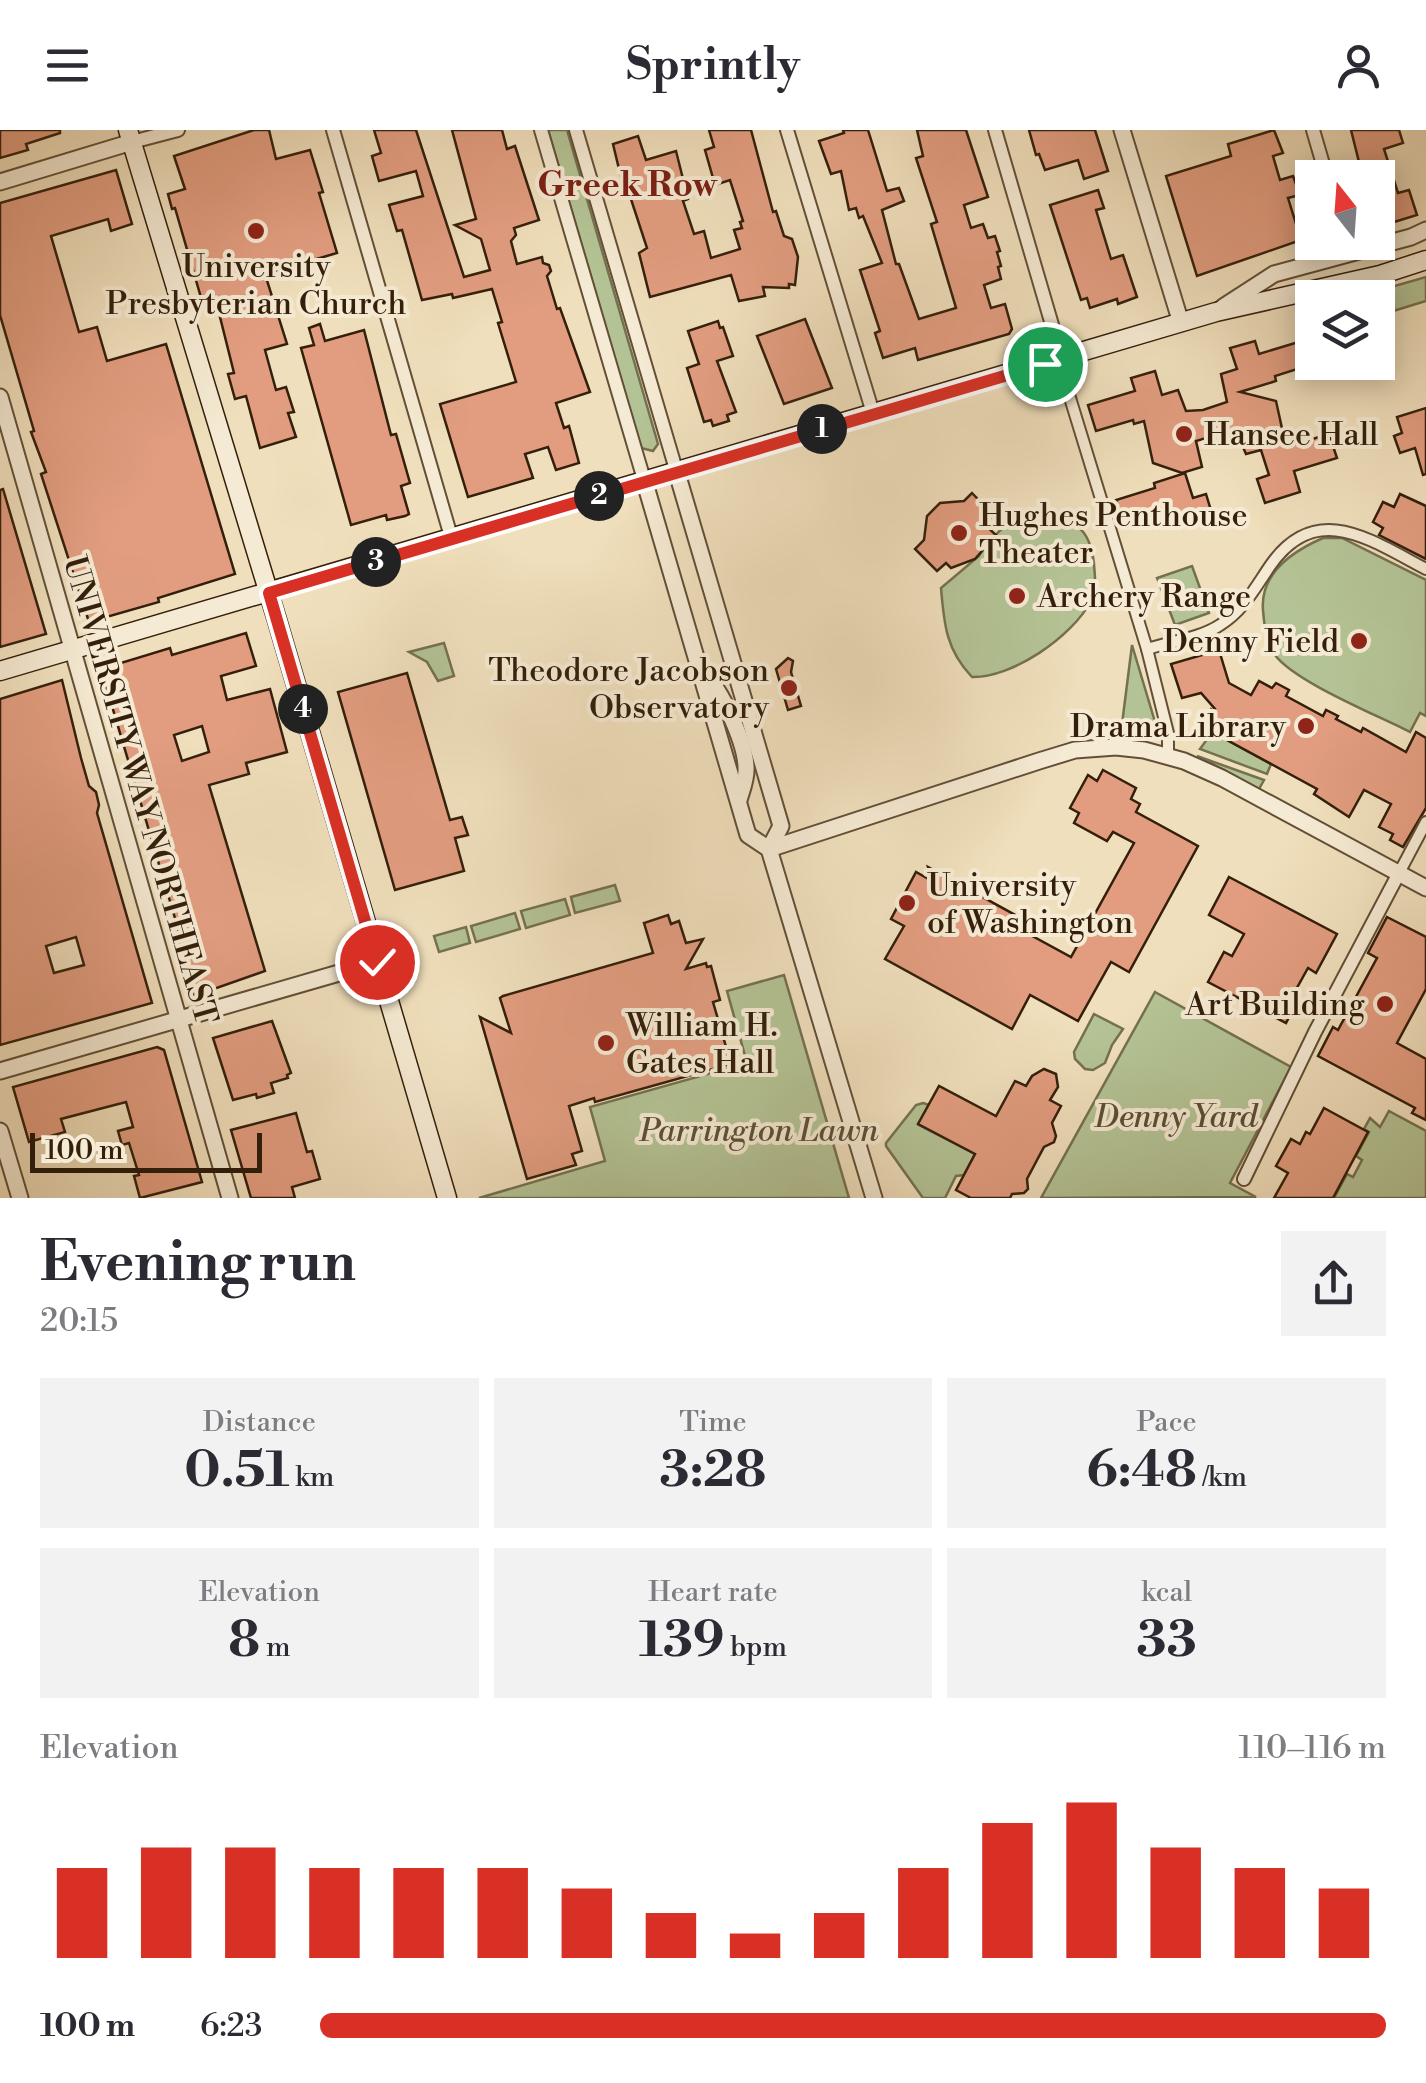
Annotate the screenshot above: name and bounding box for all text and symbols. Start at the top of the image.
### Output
text: Sprintly [626,37,800,94]
icon: menu [40,38,95,93]
icon: person [1331,38,1386,93]
north arrow [1295,160,1395,260]
map controls [1295,160,1395,380]
district label: Greek Row [537,164,718,207]
marker: University Presbyterian Church [245,220,267,242]
place label: University Presbyterian Church [106,247,406,324]
button: layers [1295,280,1395,380]
pin [1003,322,1088,407]
icon: arrive [1018,337,1073,392]
pin: 1 [797,404,847,454]
text: 1 [815,411,829,446]
place label: Hansee Hall [1204,415,1379,455]
marker: Hansee Hall [1173,423,1195,445]
pin: 2 [574,471,624,521]
text: 2 [590,478,608,513]
place label: Hughes Penthouse Theater [979,496,1248,573]
marker: Hughes Penthouse Theater [948,522,970,544]
pin: 3 [351,537,401,587]
text: 3 [368,544,384,579]
street label: UNIVERSITY WAY NORTHEAST [54,551,226,1029]
place label: Archery Range [1036,577,1251,617]
marker: Archery Range [1006,585,1028,607]
place label: Denny Field [1163,622,1339,662]
marker: Denny Field [1348,630,1370,652]
place label: Theodore Jacobson Observatory [488,651,769,728]
marker: Theodore Jacobson Observatory [778,677,800,699]
pin: 4 [278,684,328,734]
text: 4 [294,691,312,726]
place label: Drama Library [1070,707,1286,747]
marker: Drama Library [1295,715,1317,737]
place label: University of Washington [927,866,1133,943]
marker: University of Washington [896,892,918,914]
pin [335,920,420,1005]
icon: check [350,935,405,990]
place label: Art Building [1184,985,1365,1025]
marker: Art Building [1374,993,1396,1015]
place label: William H. Gates Hall [625,1006,778,1083]
marker: William H. Gates Hall [595,1032,617,1054]
park label: Denny Yard [1093,1097,1260,1137]
park label: Parrington Lawn [638,1111,880,1151]
scale bar [30,1128,262,1172]
text: 100 m [45,1133,124,1168]
text: Evening run [40,1229,356,1298]
button: share [1281,1231,1386,1336]
text: 20:15 [40,1301,118,1341]
text: Distance [203,1405,316,1440]
text: Time [679,1405,747,1440]
text: Pace [1137,1405,1197,1440]
text: 0.51 [184,1440,289,1502]
text: 3:28 [660,1440,766,1502]
text: 6:48 [1086,1440,1197,1502]
text: km [289,1460,334,1495]
text: /km [1197,1460,1247,1495]
text: Elevation [199,1575,320,1610]
text: Heart rate [648,1575,778,1610]
text: kcal [1141,1575,1192,1610]
text: 8 [228,1610,260,1672]
text: 139 [639,1610,725,1672]
text: 33 [1137,1610,1197,1672]
text: m [260,1630,290,1665]
text: bpm [725,1630,787,1665]
text: Elevation [40,1728,179,1768]
text: 110–116 m [1239,1728,1386,1768]
text: 100 m [40,2006,135,2046]
text: 6:23 [200,2006,263,2046]

